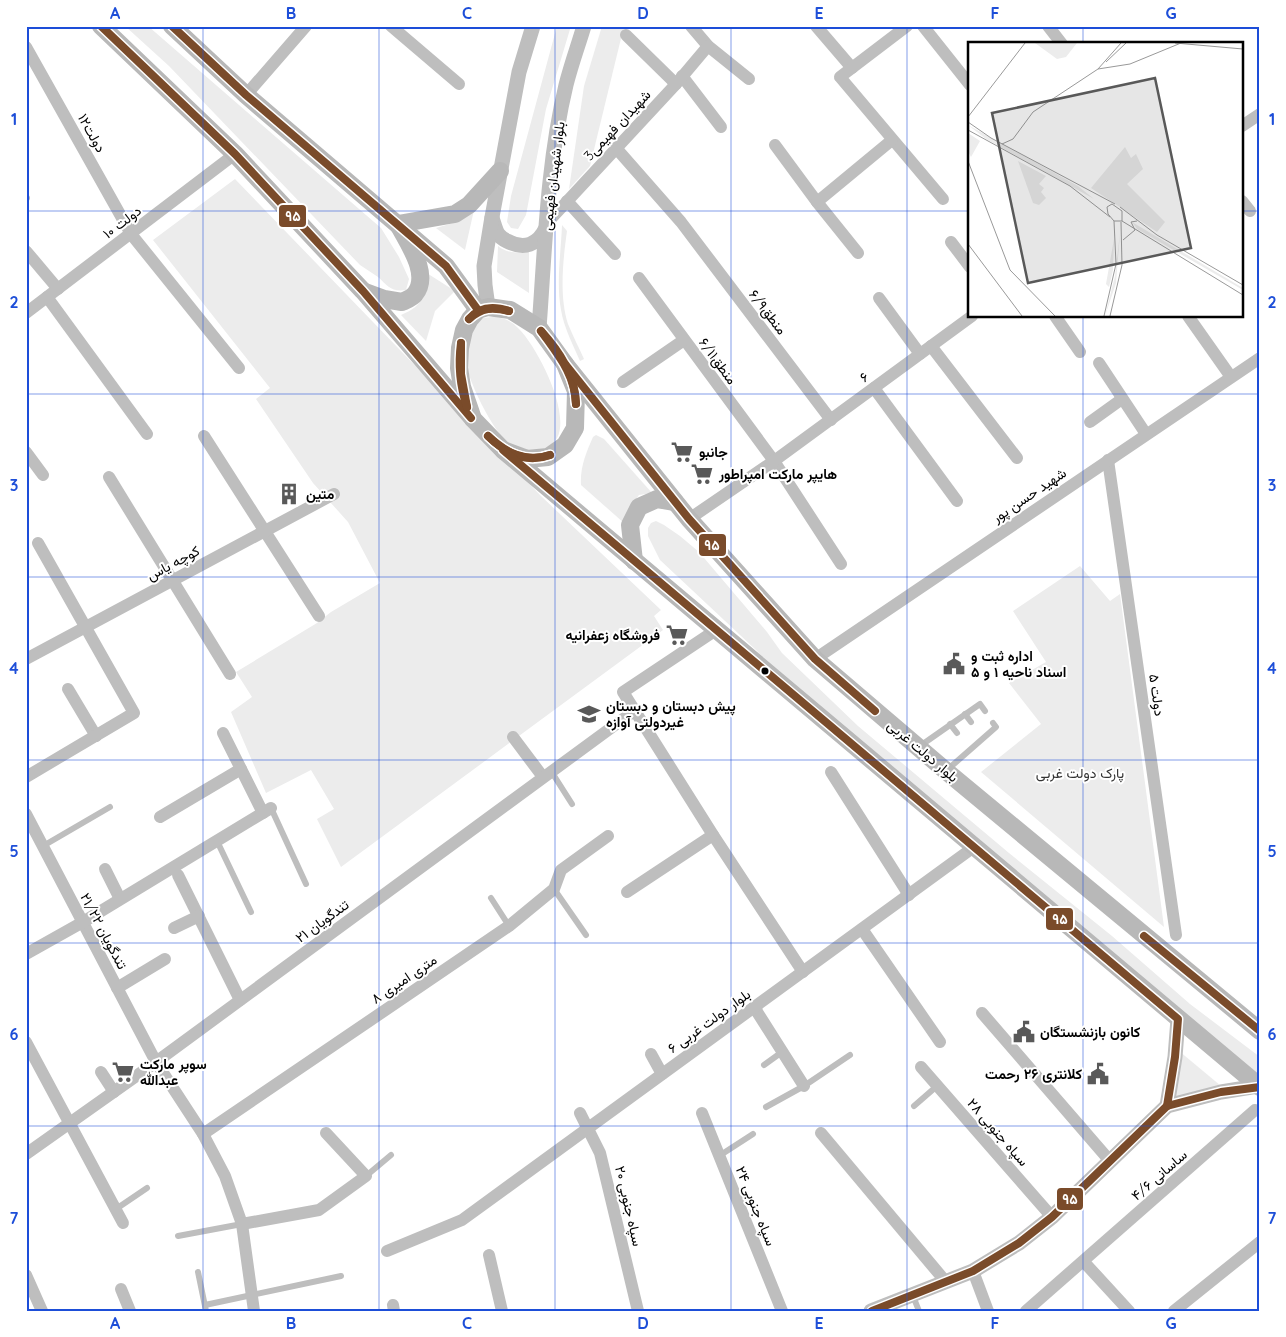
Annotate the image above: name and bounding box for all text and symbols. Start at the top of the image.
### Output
text: A [110,3,121,23]
text: B [286,3,296,23]
text: C [462,3,472,23]
text: D [637,3,649,23]
text: E [814,3,824,23]
text: F [991,3,1000,23]
text: G [1165,3,1177,23]
inset map [968,42,1244,318]
street label: 3شهیدان فهیمی [580,86,654,164]
text: 1 [11,109,17,129]
text: 1 [1269,109,1275,129]
street label: ۱۲دولت [74,111,110,156]
street label: بلوار شهیدان فهیمی [537,121,569,231]
street label: ۱۰ دولت [99,201,145,242]
line badge: ۹۵ [278,204,307,228]
text: ۹۵ [285,207,301,225]
street label: منطق۶/۹ [745,286,791,338]
text: 2 [9,292,19,312]
text: 2 [1267,292,1277,312]
street label: منطق۶/۱۱ [695,334,741,388]
street label: ۶ [856,368,872,386]
supermarket icon: جانبو [669,439,695,465]
place label: جانبو [699,443,728,461]
supermarket icon: هایپر مارکت امپراطور [689,461,715,487]
street label: شهید حسن پور [988,464,1070,528]
place label: هایپر مارکت امپراطور [718,465,837,484]
text: 3 [10,475,18,495]
text: 3 [1268,475,1276,495]
building icon: متین [276,481,302,507]
place label: متین [306,485,335,503]
line badge: ۹۵ [698,533,727,557]
text: ۹۵ [704,536,720,554]
street label: کوچه یاس [143,542,203,585]
supermarket icon: فروشگاه زعفرانیه [664,622,690,648]
place label: فروشگاه زعفرانیه [565,626,660,644]
place label: اداره ثبت و اسناد ناحیه ۱ و ۵ [971,647,1066,681]
public building icon: اداره ثبت و اسناد ناحیه ۱ و ۵ [941,651,967,677]
text: 4 [9,658,19,678]
text: 4 [1267,658,1277,678]
unlabelled marker [760,666,770,676]
street label: ۵ دولت [1145,673,1169,717]
place label: پیش دبستان و دبستان غیردولتی آوازه [606,697,736,731]
school or university icon: پیش دبستان و دبستان غیردولتی آوازه [576,701,602,727]
street label: بلوار دولت غربی [884,716,962,786]
park label: پارک دولت غربی [1036,764,1124,783]
text: 5 [9,841,19,861]
text: 5 [1267,841,1277,861]
street label: ۲۱/۲۲ تندگویان [76,890,132,973]
street label: ۲۱ تندگویان [292,895,353,946]
line badge: ۹۵ [1045,907,1074,931]
text: ۹۵ [1052,910,1068,928]
street label: ۸ متری امیری [368,951,440,1007]
street label: بلوار دولت غربی ۶ [664,985,754,1057]
public building icon: کانون بازنشستگان [1011,1019,1037,1045]
place label: کانون بازنشستگان [1040,1023,1140,1041]
text: 6 [10,1024,19,1044]
text: 6 [1268,1024,1277,1044]
place label: سوپر مارکت عبدالله [140,1055,207,1089]
supermarket icon: سوپر مارکت عبدالله [110,1059,136,1085]
public building icon: کلانتری ۲۶ رحمت [1085,1061,1111,1087]
place label: کلانتری ۲۶ رحمت [985,1065,1082,1083]
street label: ۲۸ سپاه جنوبی [963,1094,1032,1170]
street label: ۴/۶ ساسانی [1127,1146,1191,1204]
street label: ۲۰ سپاه جنوبی [610,1164,647,1248]
street label: ۲۴ سپاه جنوبی [731,1164,780,1249]
line badge: ۹۵ [1056,1187,1084,1211]
text: ۹۵ [1062,1190,1078,1208]
text: 7 [10,1208,19,1228]
text: 7 [1268,1208,1277,1228]
text: A [110,1313,121,1333]
text: B [286,1313,296,1333]
text: C [462,1313,472,1333]
text: D [637,1313,649,1333]
text: E [814,1313,824,1333]
text: F [991,1313,1000,1333]
text: G [1165,1313,1177,1333]

